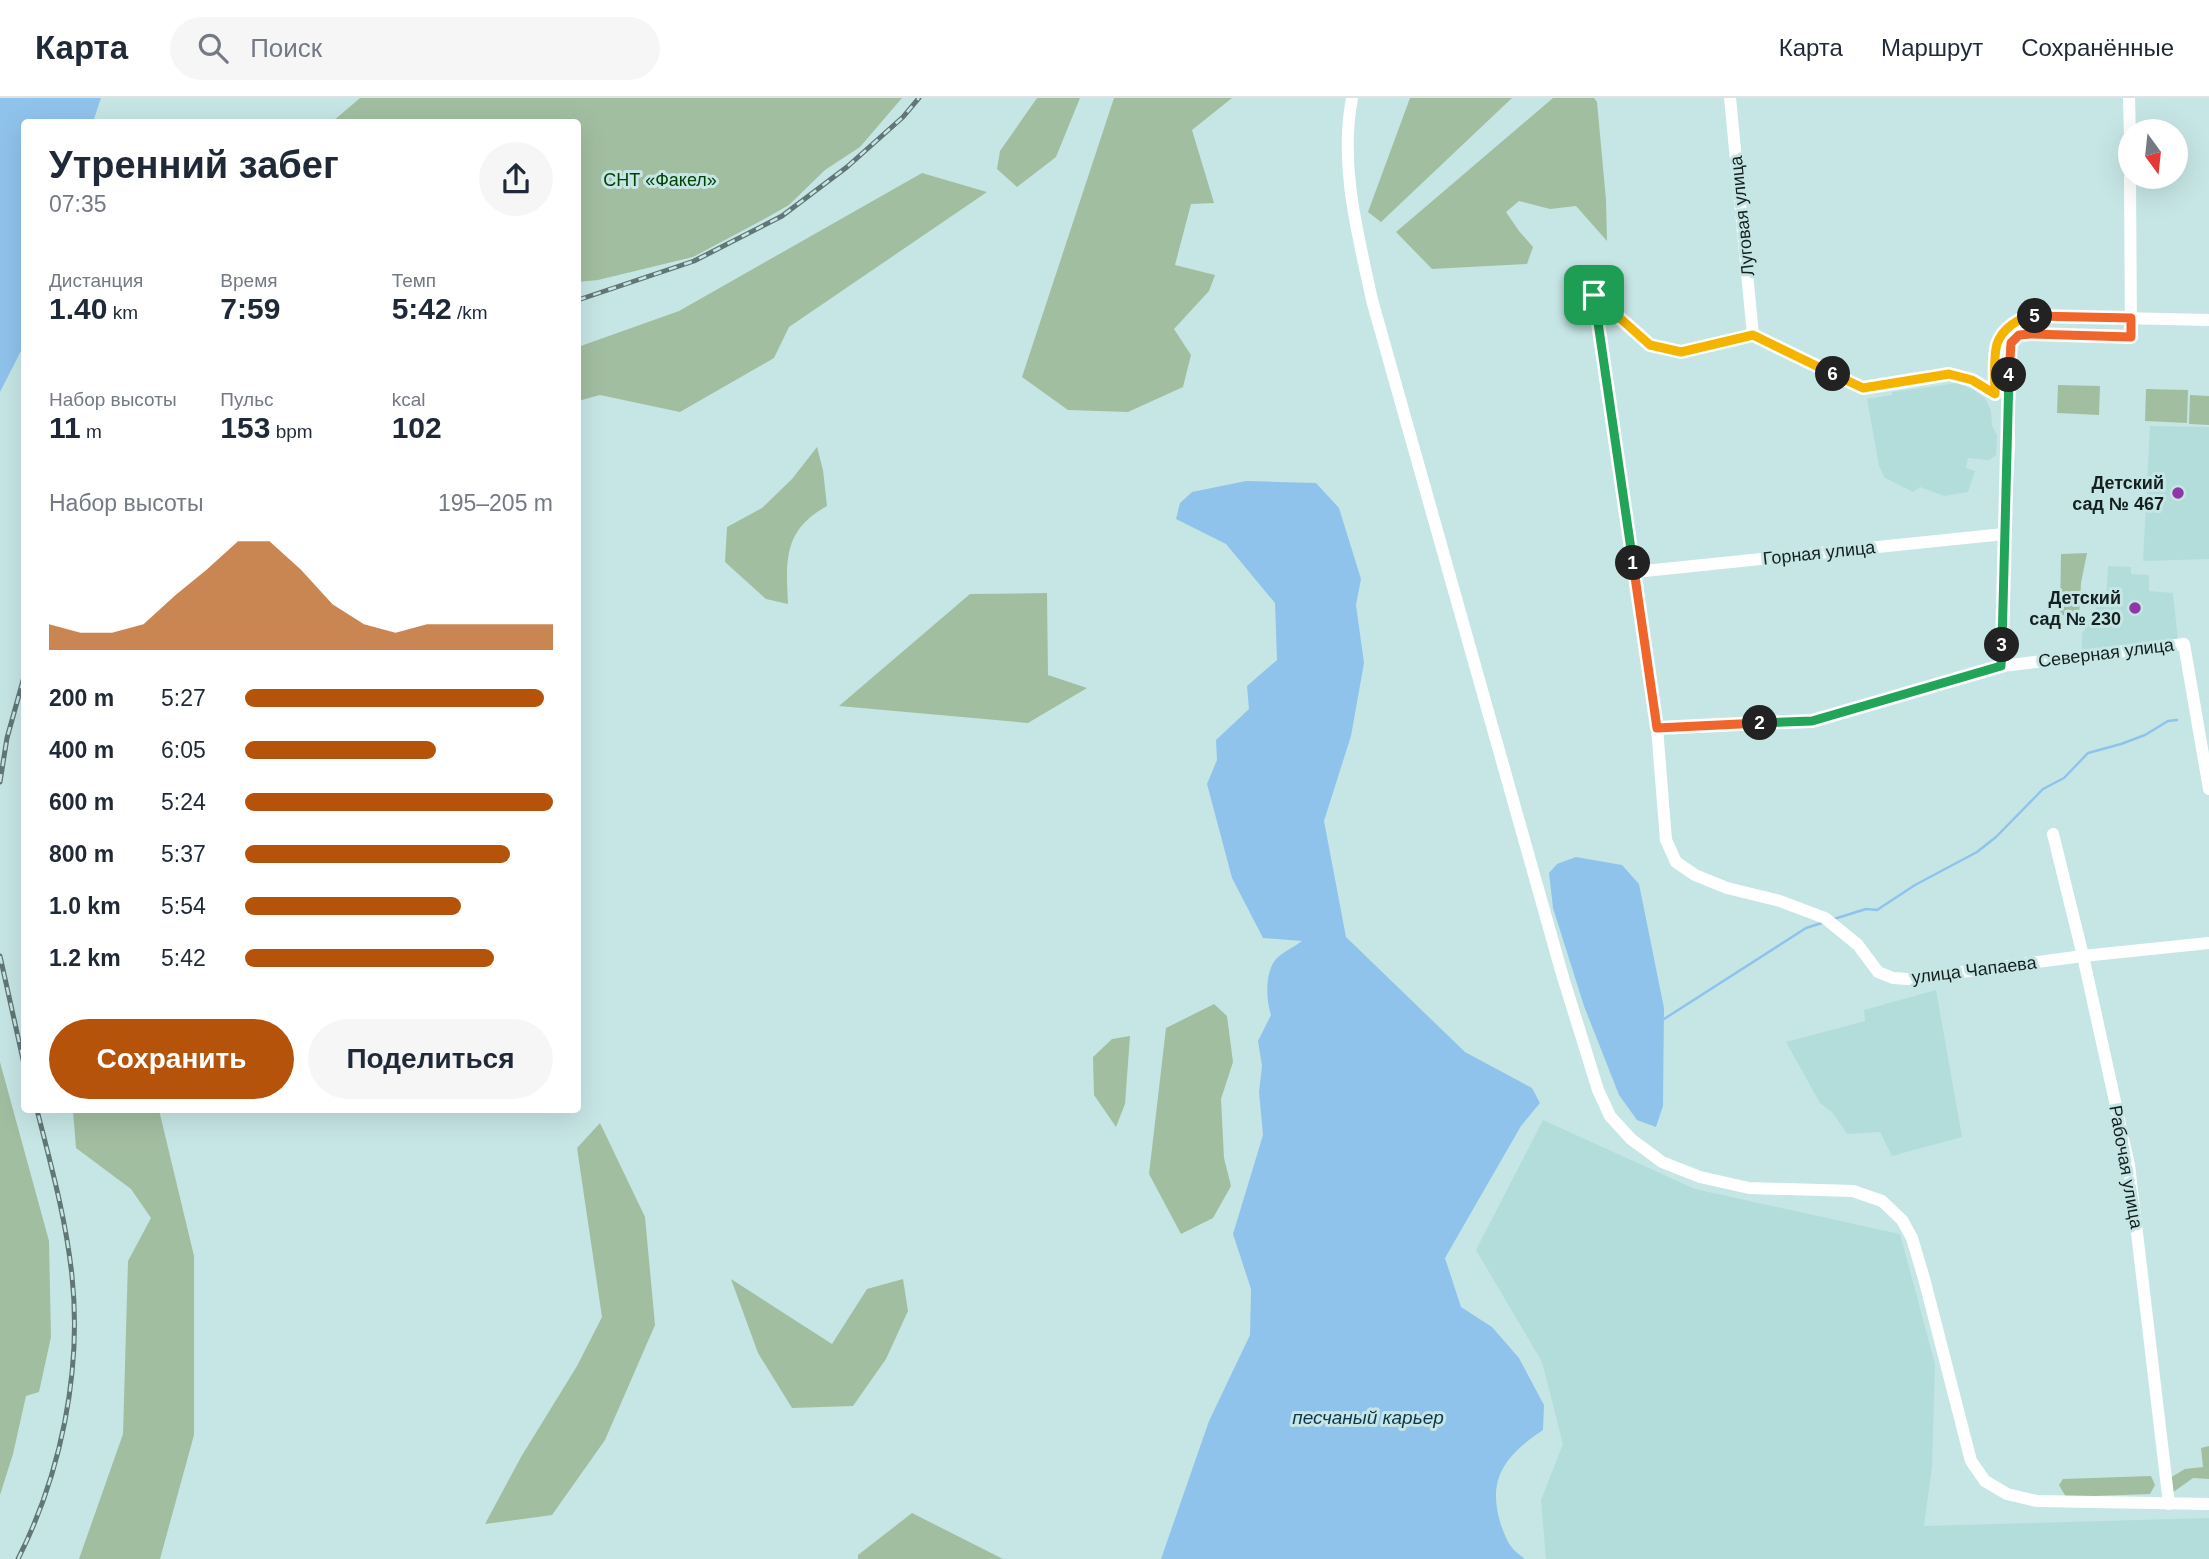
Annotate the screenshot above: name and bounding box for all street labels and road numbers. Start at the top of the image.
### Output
street label: Луговая улица [1726,154,1758,277]
street label: Горная улица [1762,537,1877,569]
street label: Северная улица [2037,635,2176,671]
street label: улица Чапаева [1910,952,2039,988]
street label: Рабочая улица [2105,1104,2147,1231]

